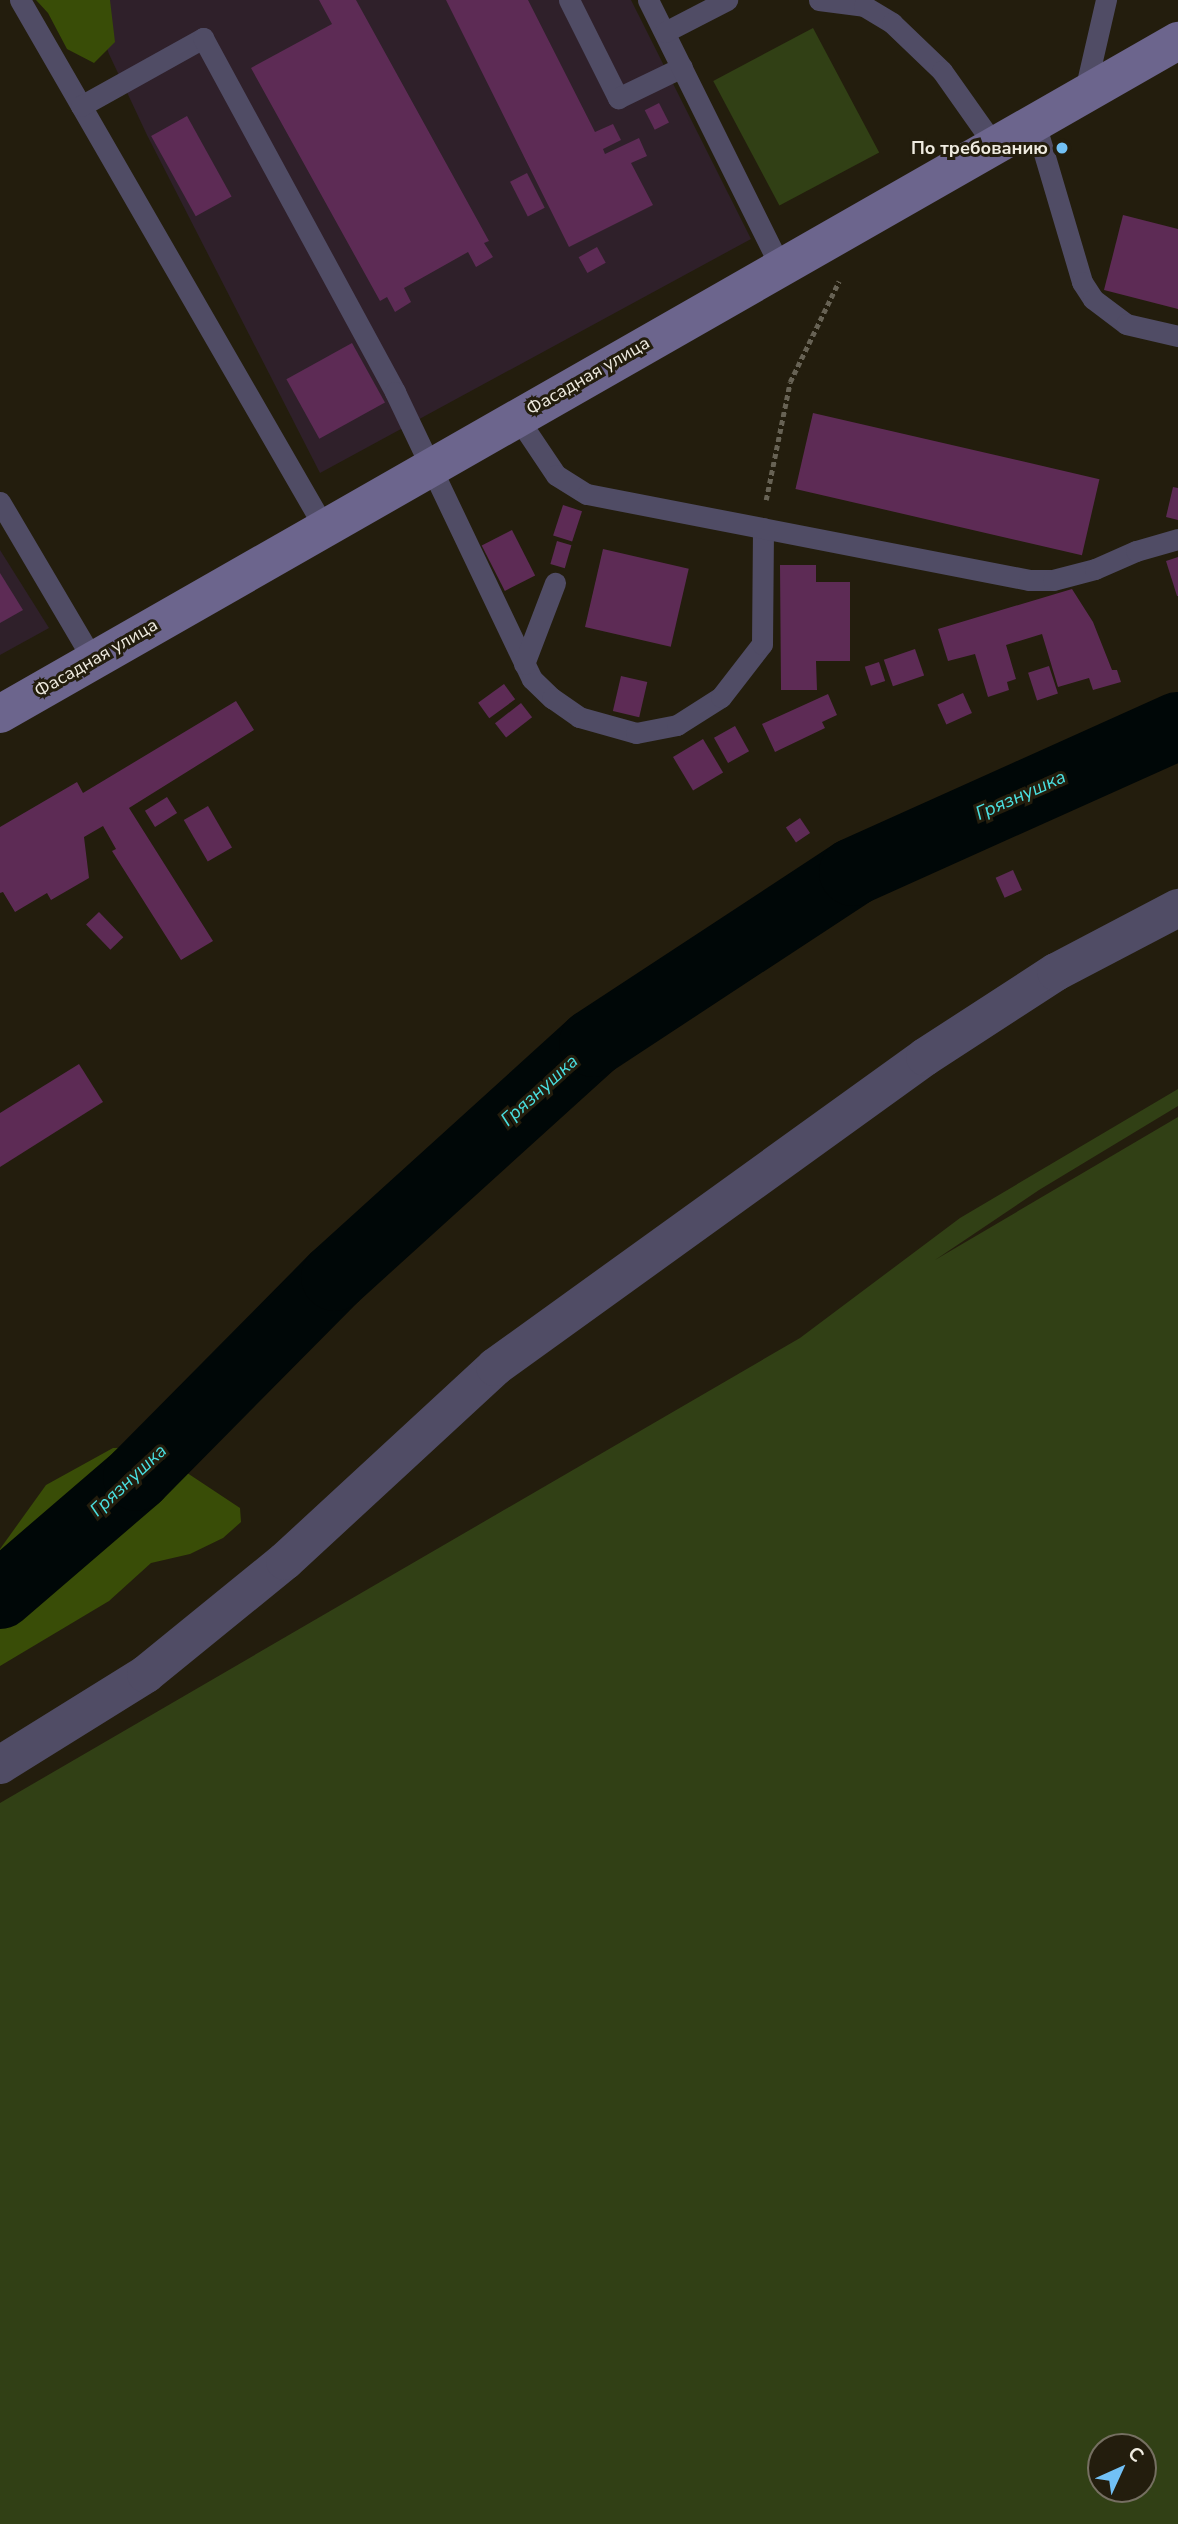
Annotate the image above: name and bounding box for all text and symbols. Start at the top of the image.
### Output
place label: По требованию [911,137,1048,159]
marker: По требованию [1054,140,1070,156]
street label: Фасадная улица [523,332,653,420]
street label: Фасадная улица [31,614,161,702]
water label: Грязнушка [972,766,1070,826]
water label: Грязнушка [497,1050,583,1132]
water label: Грязнушка [86,1440,172,1522]
north arrow [1087,2433,1157,2503]
text: С [1122,2441,1149,2468]

